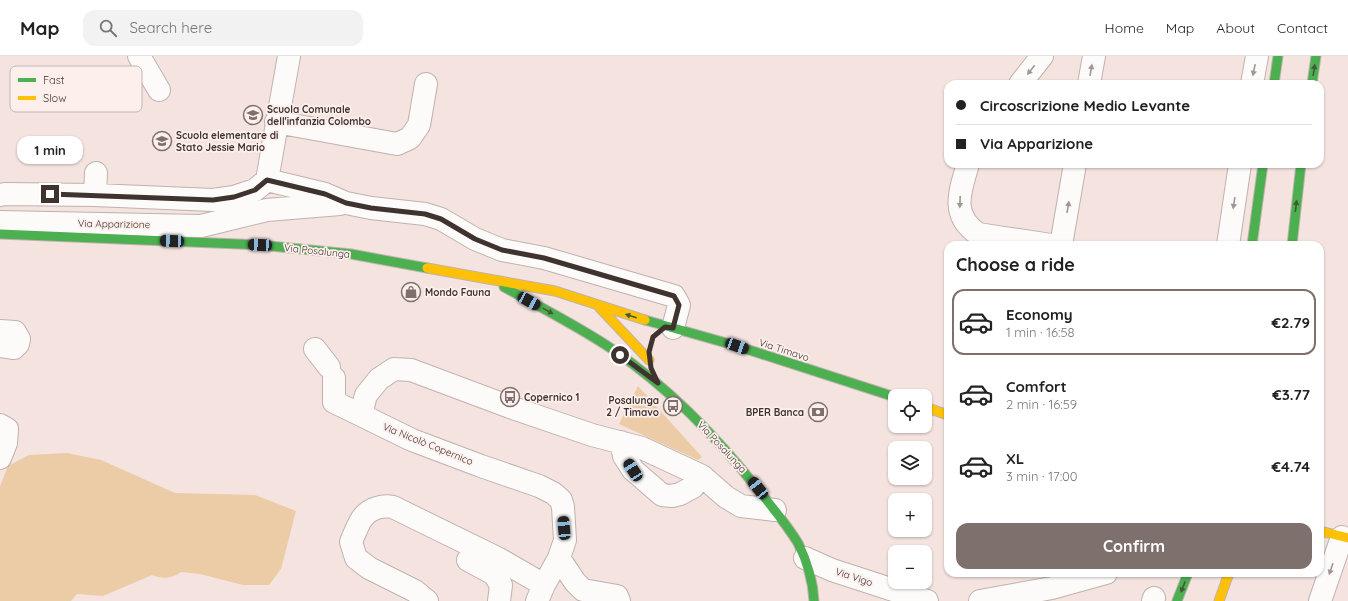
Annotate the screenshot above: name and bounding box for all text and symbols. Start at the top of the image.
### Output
search box [83,10,363,46]
text: Map [20,16,59,40]
icon: search [97,17,119,39]
text: Search here [129,18,212,37]
text: Home [1105,19,1144,37]
text: Map [1166,19,1194,37]
text: About [1216,19,1255,37]
text: Contact [1277,19,1328,37]
one-way arrow [1088,64,1094,76]
one-way arrow [1251,64,1257,76]
one-way arrow [1311,64,1317,76]
one-way arrow [1028,65,1036,75]
legend [10,66,142,112]
text: Fast [43,73,65,87]
text: Slow [43,91,67,105]
text: Circoscrizione Medio Levante [980,96,1190,115]
place label: Scuola Comunale dell'infanzia Colombo [267,103,371,128]
school or university icon: Scuola Comunale dell'infanzia Colombo [242,104,264,126]
place label: Scuola elementare di Stato Jessie Mario [176,129,278,154]
school or university icon: Scuola elementare di Stato Jessie Mario [151,130,173,152]
text: Via Apparizione [980,134,1093,153]
callout: 1 min [17,136,83,164]
text: 1 min [34,142,66,158]
route end [41,185,59,203]
one-way arrow [956,196,963,208]
one-way arrow [1231,196,1237,209]
one-way arrow [1065,200,1071,213]
one-way arrow [1293,200,1300,212]
street label: Via Apparizione [78,217,151,231]
car [160,235,184,247]
car [248,238,272,252]
street label: Via Posalunga [283,241,351,261]
text: Choose a ride [956,253,1075,276]
shop icon: Mondo Fauna [400,281,422,303]
place label: Mondo Fauna [425,286,490,299]
car [516,290,542,312]
icon: car [958,304,994,340]
text: Economy [1006,305,1073,324]
one-way arrow [542,308,553,315]
one-way arrow [625,313,637,319]
text: €2.79 [1272,313,1310,332]
text: 1 min · 16:58 [1006,324,1074,340]
car [724,336,750,356]
street label: Via Timavo [757,336,811,364]
route start [611,346,629,364]
icon: car [958,376,994,412]
text: Comfort [1006,377,1067,396]
text: €3.77 [1272,385,1310,404]
bus stop icon: Copernico 1 [499,386,521,408]
map controls [888,389,932,589]
button: locate [888,389,932,433]
place label: Copernico 1 [524,391,580,404]
place label: Posalunga 2 / Timavo [606,394,659,419]
bus stop icon: Posalunga 2 / Timavo [662,395,684,417]
text: 2 min · 16:59 [1006,396,1077,412]
bank icon: BPER Banca [807,401,829,423]
place label: BPER Banca [746,406,804,419]
street label: Via Posalunga [695,418,749,476]
street label: Via Nicolò Copernico [381,420,475,468]
button: layers [888,441,932,485]
icon: car [958,448,994,484]
text: XL [1006,449,1024,468]
car [621,457,645,483]
text: €4.74 [1272,457,1310,476]
text: 3 min · 17:00 [1006,468,1078,484]
car [746,475,770,501]
button: + [888,493,932,537]
car [557,516,571,540]
button: Confirm [956,523,1312,569]
button: − [888,545,932,589]
one-way arrow [1328,563,1334,575]
street label: Via Vigo [834,565,874,589]
one-way arrow [1179,581,1185,593]

